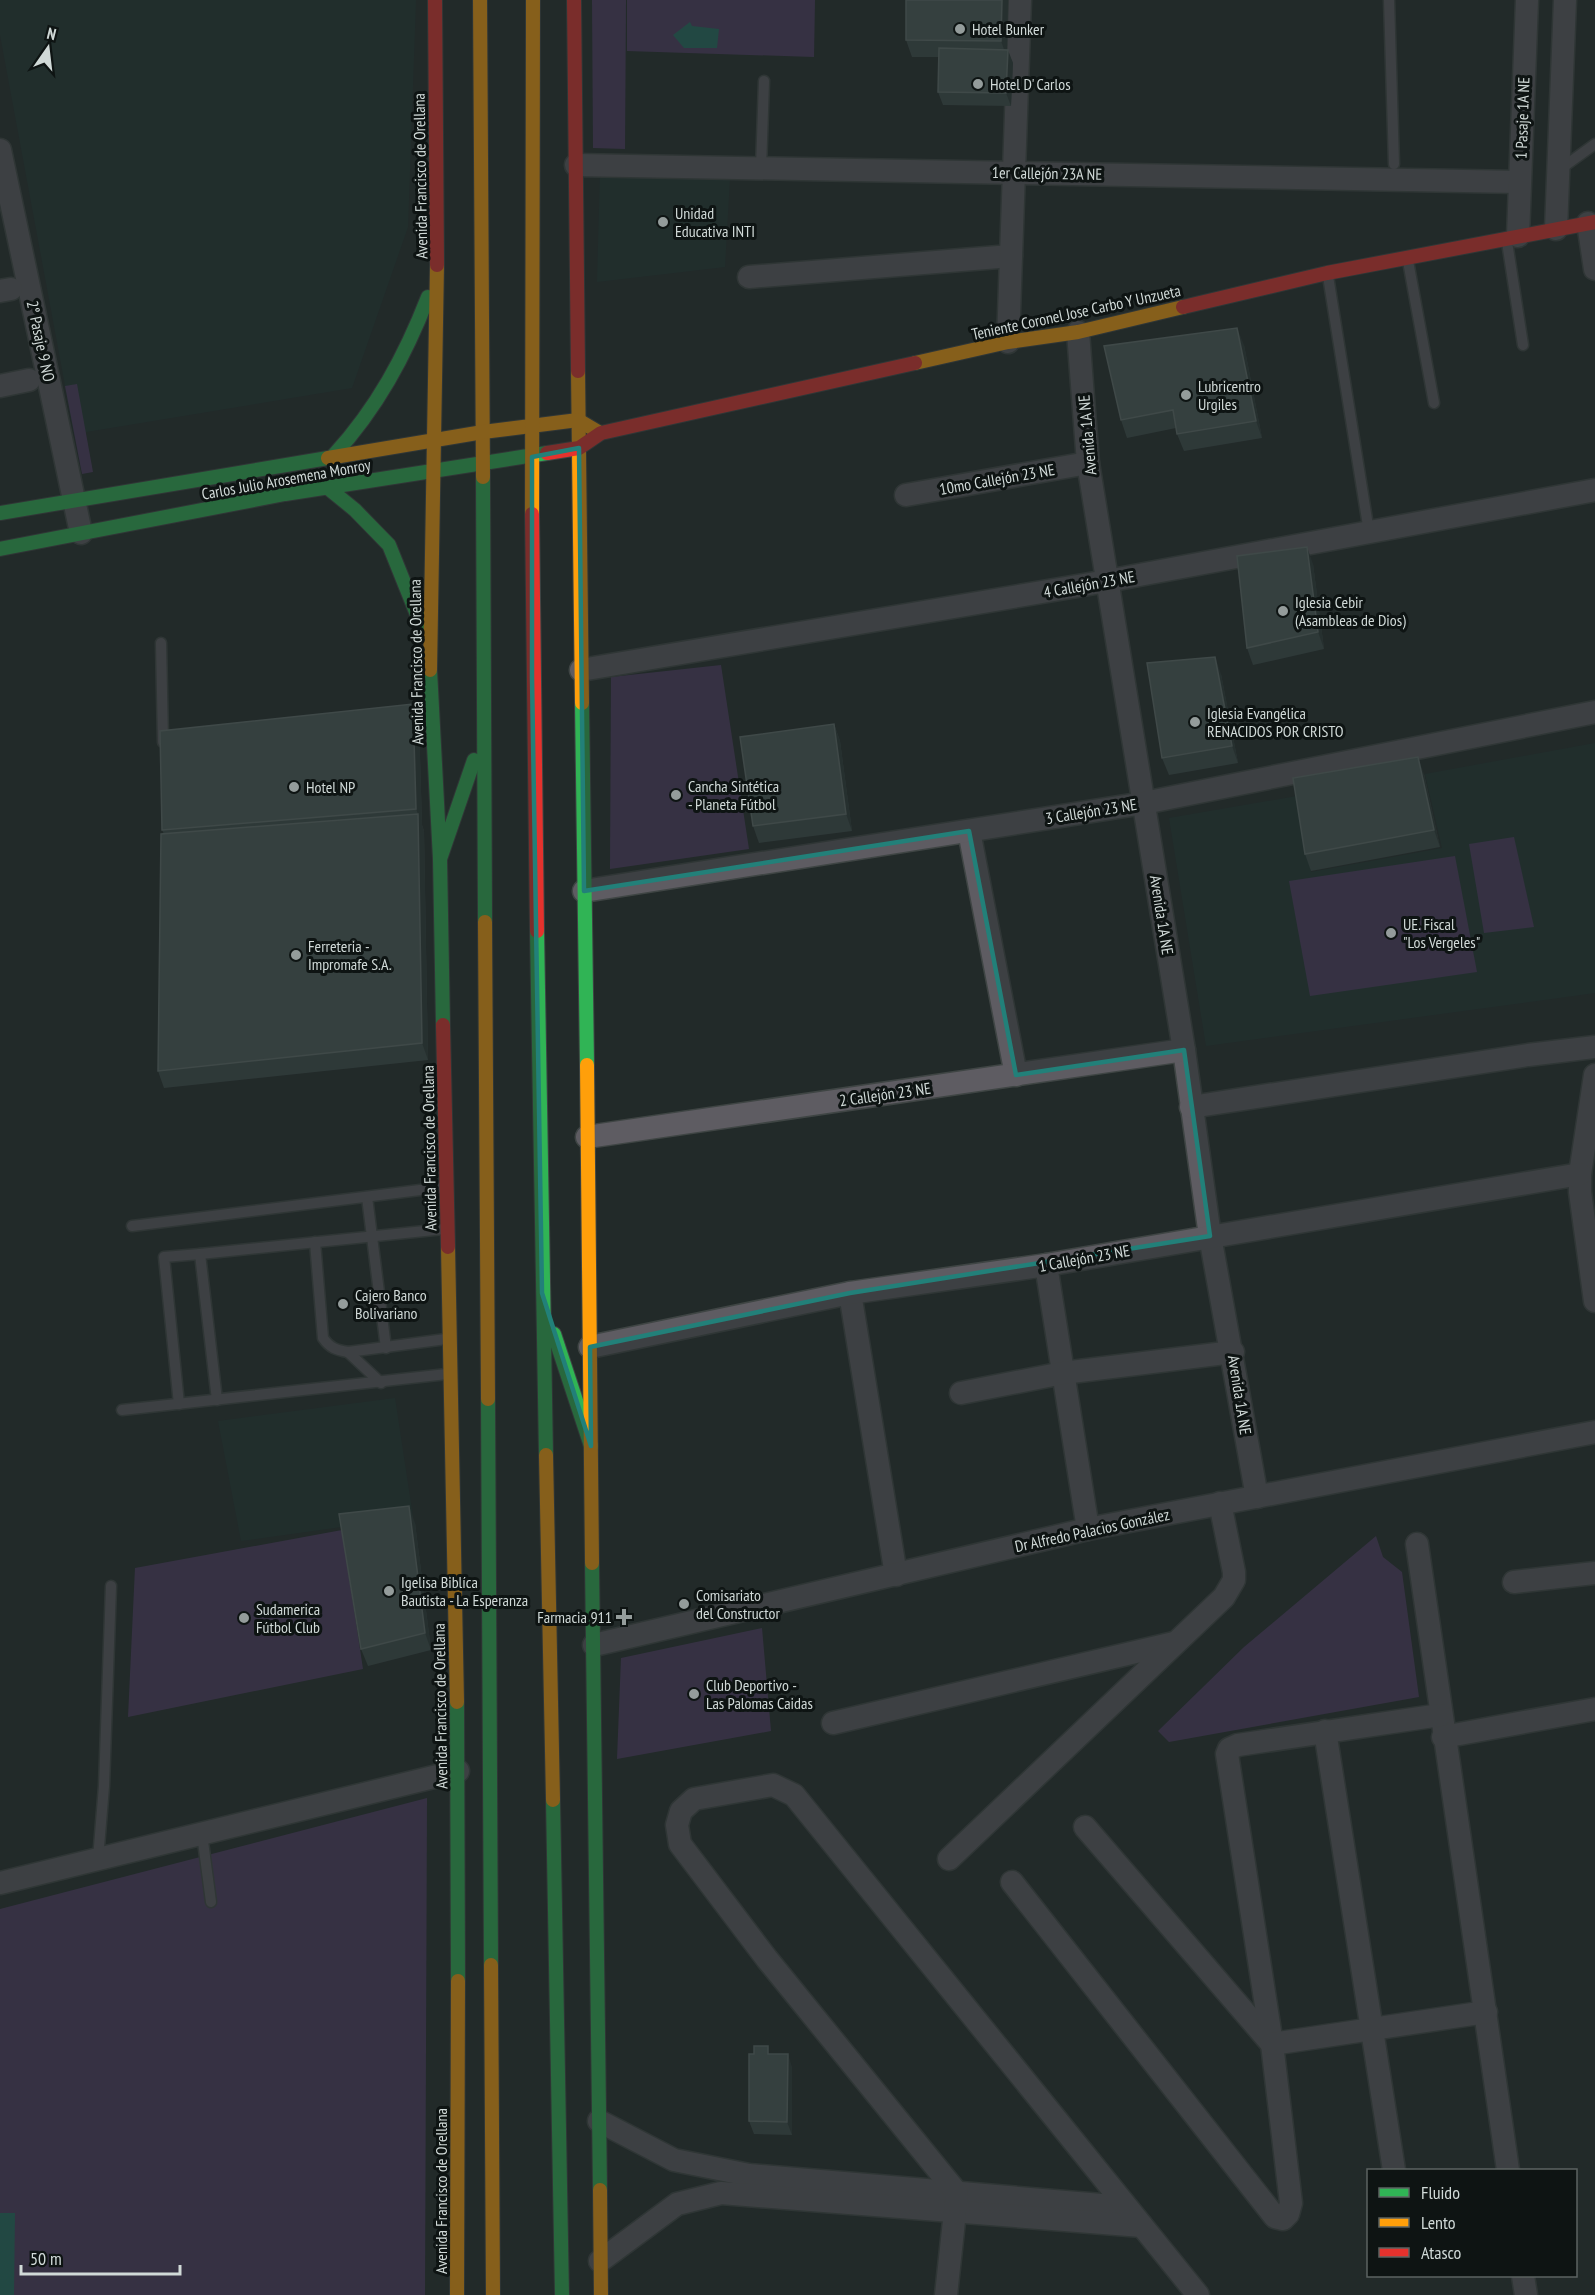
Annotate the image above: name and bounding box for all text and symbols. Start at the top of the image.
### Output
north arrow [18,18,78,78]
place label: Hotel Bunker [972,19,1045,39]
marker: Hotel Bunker [953,22,967,36]
text: N [45,23,58,44]
place label: Hotel D' Carlos [990,74,1071,94]
street label: 1 Pasaje 1A NE [1511,76,1533,159]
marker: Hotel D' Carlos [971,77,985,91]
street label: Avenida Francisco de Orellana [409,93,431,259]
street label: 1er Callejón 23A NE [992,162,1102,184]
place label: Unidad Educativa INTI [675,203,755,241]
marker: Unidad Educativa INTI [656,215,670,229]
street label: Teniente Coronel Jose Carbo Y Unzueta [970,280,1182,344]
street label: 2° Pasaje 9 NO [23,299,59,384]
place label: Lubricentro Urgiles [1198,376,1261,414]
marker: Lubricentro Urgiles [1179,388,1193,402]
street label: Avenida 1A NE [1074,394,1100,476]
street label: Carlos Julio Arosemena Monroy [200,454,372,504]
street label: 10mo Callejón 23 NE [938,459,1056,499]
street label: 4 Callejón 23 NE [1042,566,1136,602]
street label: Avenida Francisco de Orellana [405,579,427,745]
place label: Iglesia Cebir (Asambleas de Dios) [1295,592,1406,630]
marker: Iglesia Cebir (Asambleas de Dios) [1276,604,1290,618]
place label: Iglesia Evangélica RENACIDOS POR CRISTO [1207,703,1344,741]
marker: Iglesia Evangélica RENACIDOS POR CRISTO [1188,715,1202,729]
place label: Cancha Sintética - Planeta Fútbol [688,776,779,814]
place label: Hotel NP [306,777,355,797]
marker: Hotel NP [287,780,301,794]
marker: Cancha Sintética - Planeta Fútbol [669,788,683,802]
street label: 3 Callejón 23 NE [1044,794,1138,828]
street label: Avenida 1A NE [1146,874,1178,956]
place label: UE. Fiscal "Los Vergeles" [1403,914,1480,952]
marker: UE. Fiscal "Los Vergeles" [1384,926,1398,940]
place label: Ferreteria - Impromafe S.A. [308,936,392,974]
marker: Ferreteria - Impromafe S.A. [289,948,303,962]
street label: Avenida Francisco de Orellana [418,1065,440,1231]
street label: 2 Callejón 23 NE [838,1078,932,1110]
street label: 1 Callejón 23 NE [1037,1240,1131,1276]
place label: Cajero Banco Bolivariano [355,1285,427,1323]
marker: Cajero Banco Bolivariano [336,1297,350,1311]
street label: Avenida 1A NE [1224,1354,1256,1436]
street label: Dr Alfredo Palacios González [1013,1504,1171,1556]
place label: Igelisa Biblíca Bautista - La Esperanza [401,1572,528,1610]
marker: Igelisa Biblíca Bautista - La Esperanza [382,1584,396,1598]
place label: Comisariato del Constructor [696,1585,780,1623]
marker: Comisariato del Constructor [677,1597,691,1611]
place label: Sudamerica Fútbol Club [256,1599,320,1637]
place label: Farmacia 911 [537,1607,612,1627]
marker: Farmacia 911 [617,1610,631,1624]
marker: Sudamerica Fútbol Club [237,1611,251,1625]
street label: Avenida Francisco de Orellana [429,1623,451,1789]
place label: Club Deportivo - Las Palomas Caidas [706,1675,813,1713]
marker: Club Deportivo - Las Palomas Caidas [687,1687,701,1701]
street label: Avenida Francisco de Orellana [431,2108,451,2274]
legend [1367,2169,1577,2277]
text: Fluido [1421,2181,1460,2204]
text: Lento [1421,2211,1456,2234]
scale bar [21,2238,180,2276]
text: Atasco [1421,2241,1462,2264]
text: 50 m [30,2247,62,2270]

